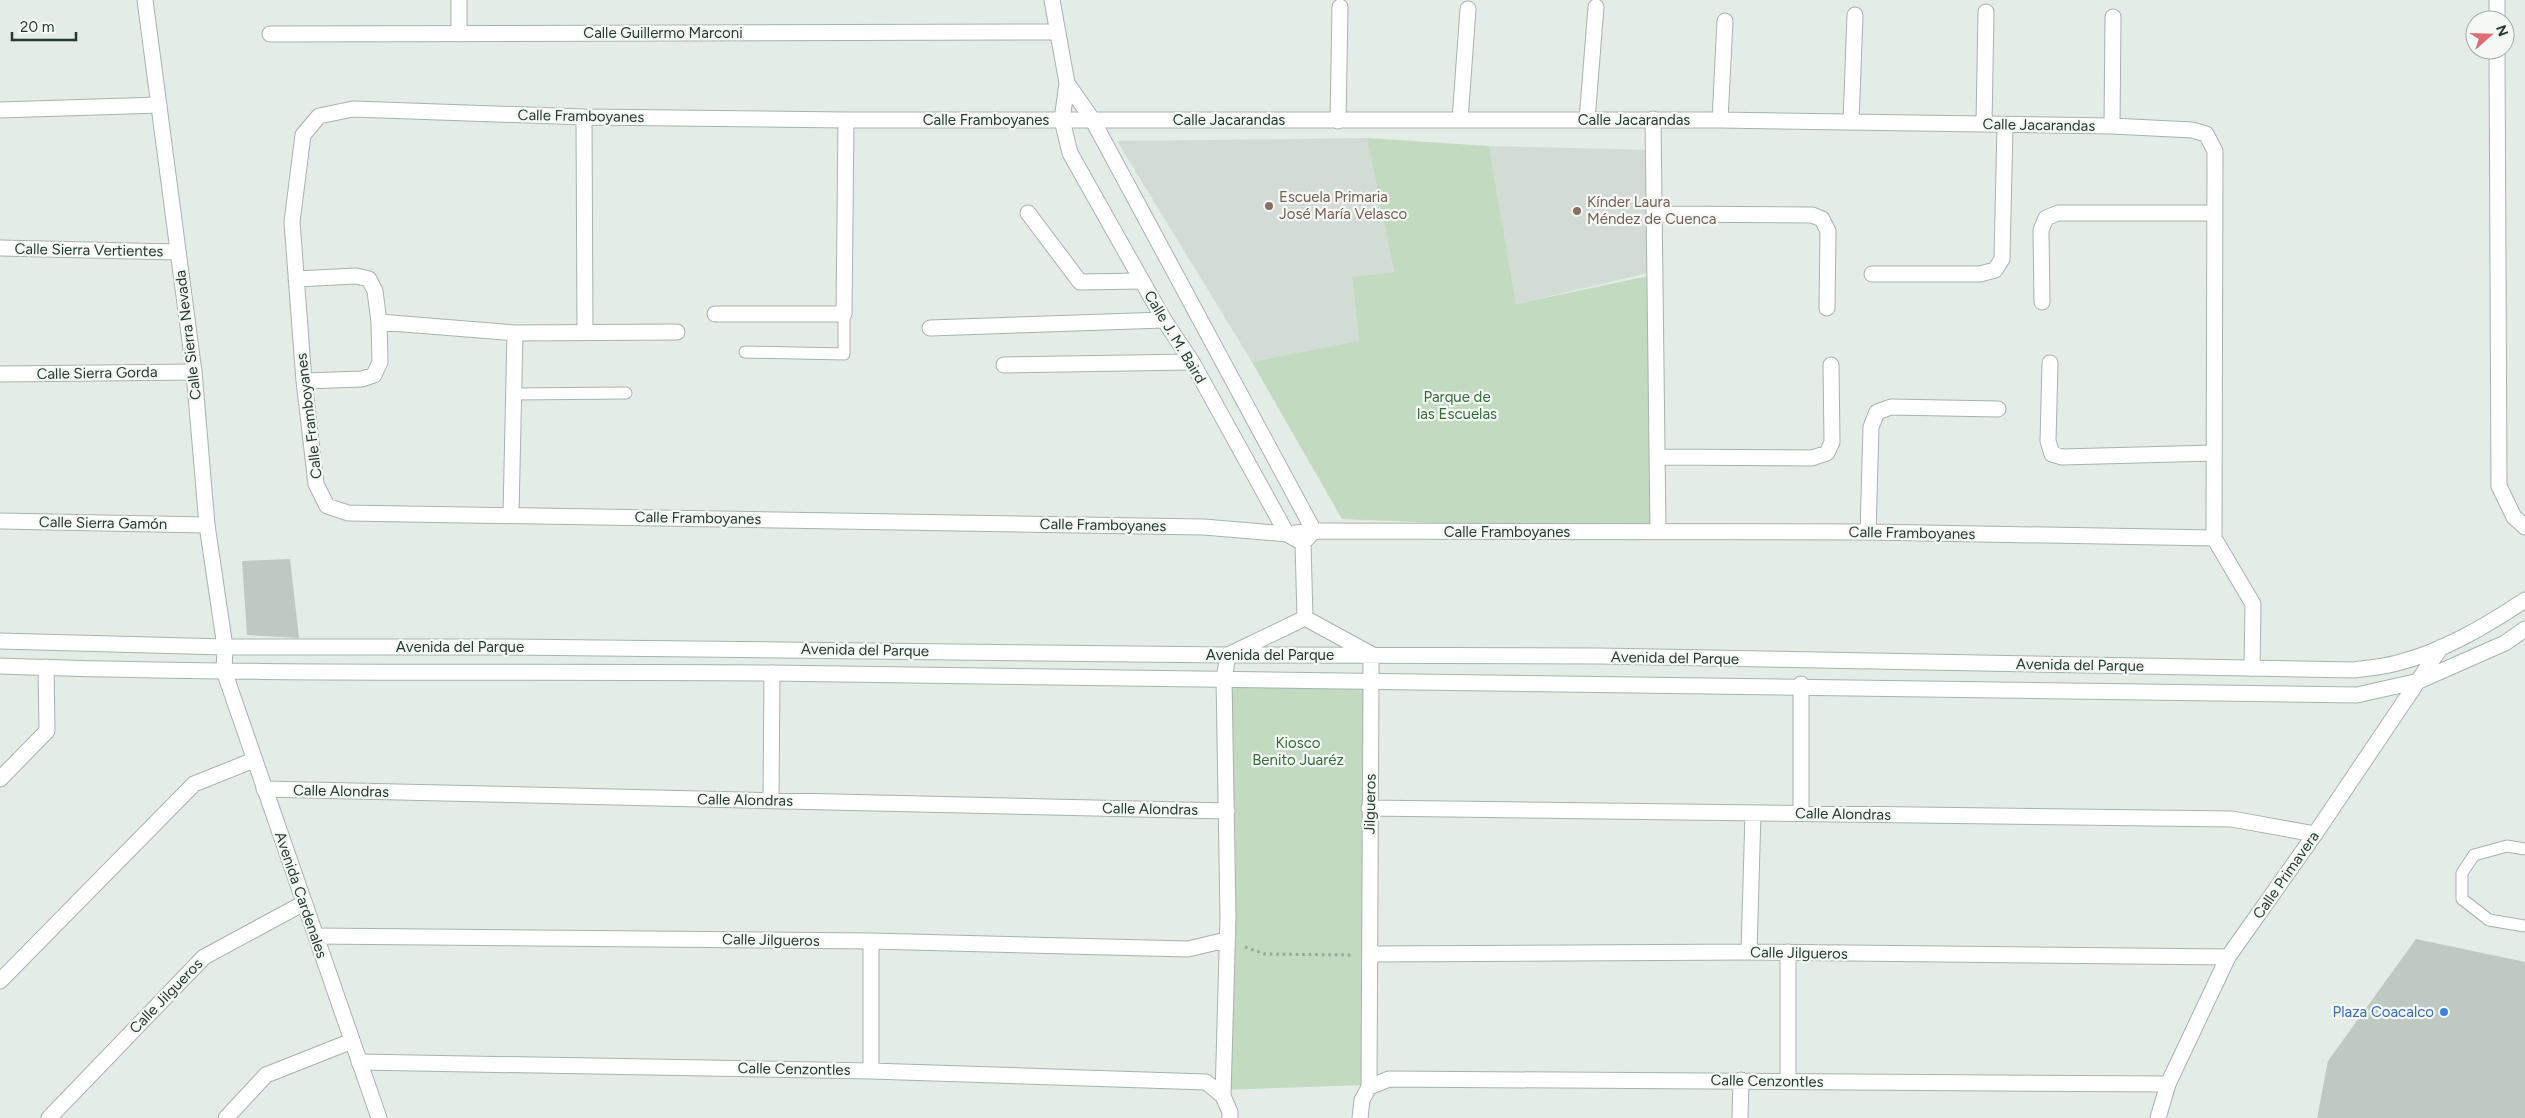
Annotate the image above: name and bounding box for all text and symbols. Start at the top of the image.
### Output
scale bar [12,10,76,42]
north arrow [2465,10,2515,60]
text: 20 m [20,18,54,36]
text: N [2492,23,2512,39]
street label: Calle Guillermo Marconi [583,24,743,42]
street label: Calle Framboyanes [518,106,644,126]
street label: Calle Framboyanes [923,111,1049,129]
street label: Calle Jacarandas [1173,111,1285,129]
street label: Calle Jacarandas [1578,111,1690,129]
street label: Calle Jacarandas [1983,115,2095,135]
place label: Escuela Primaria José María Velasco [1279,188,1408,223]
place label: Kínder Laura Méndez de Cuenca [1587,193,1717,228]
marker: Escuela Primaria José María Velasco [1263,200,1275,212]
marker: Kínder Laura Méndez de Cuenca [1571,205,1583,217]
street label: Calle Sierra Vertientes [14,240,164,260]
street label: Calle Sierra Nevada [171,269,205,401]
street label: Calle J. M. Baird [1140,287,1210,387]
street label: Calle Framboyanes [292,352,326,480]
street label: Calle Sierra Gorda [36,363,158,383]
park label: Parque de las Escuelas [1417,388,1497,423]
street label: Calle Framboyanes [635,508,761,528]
street label: Calle Sierra Gamón [39,513,167,533]
street label: Calle Framboyanes [1040,515,1166,535]
street label: Calle Framboyanes [1444,523,1570,541]
street label: Calle Framboyanes [1849,523,1975,543]
street label: Avenida del Parque [396,638,524,656]
street label: Avenida del Parque [801,640,929,660]
street label: Avenida del Parque [1206,646,1334,664]
street label: Avenida del Parque [1611,648,1739,668]
street label: Avenida del Parque [2016,655,2144,675]
park label: Kiosco Benito Juaréz [1252,734,1344,769]
street label: Jilgueros [1360,774,1380,834]
street label: Calle Alondras [293,781,389,801]
street label: Calle Alondras [697,790,793,810]
street label: Calle Alondras [1102,799,1198,819]
street label: Calle Alondras [1795,804,1891,824]
street label: Calle Primavera [2249,828,2323,922]
street label: Avenida Cardenales [271,829,331,961]
street label: Calle Jilgueros [722,930,820,950]
street label: Calle Jilgueros [1750,943,1848,963]
street label: Calle Jilgueros [126,955,206,1037]
place label: Plaza Coacalco [2333,1003,2434,1021]
marker: Plaza Coacalco [2438,1006,2450,1018]
street label: Calle Cenzontles [737,1059,851,1079]
street label: Calle Cenzontles [1710,1071,1824,1091]

